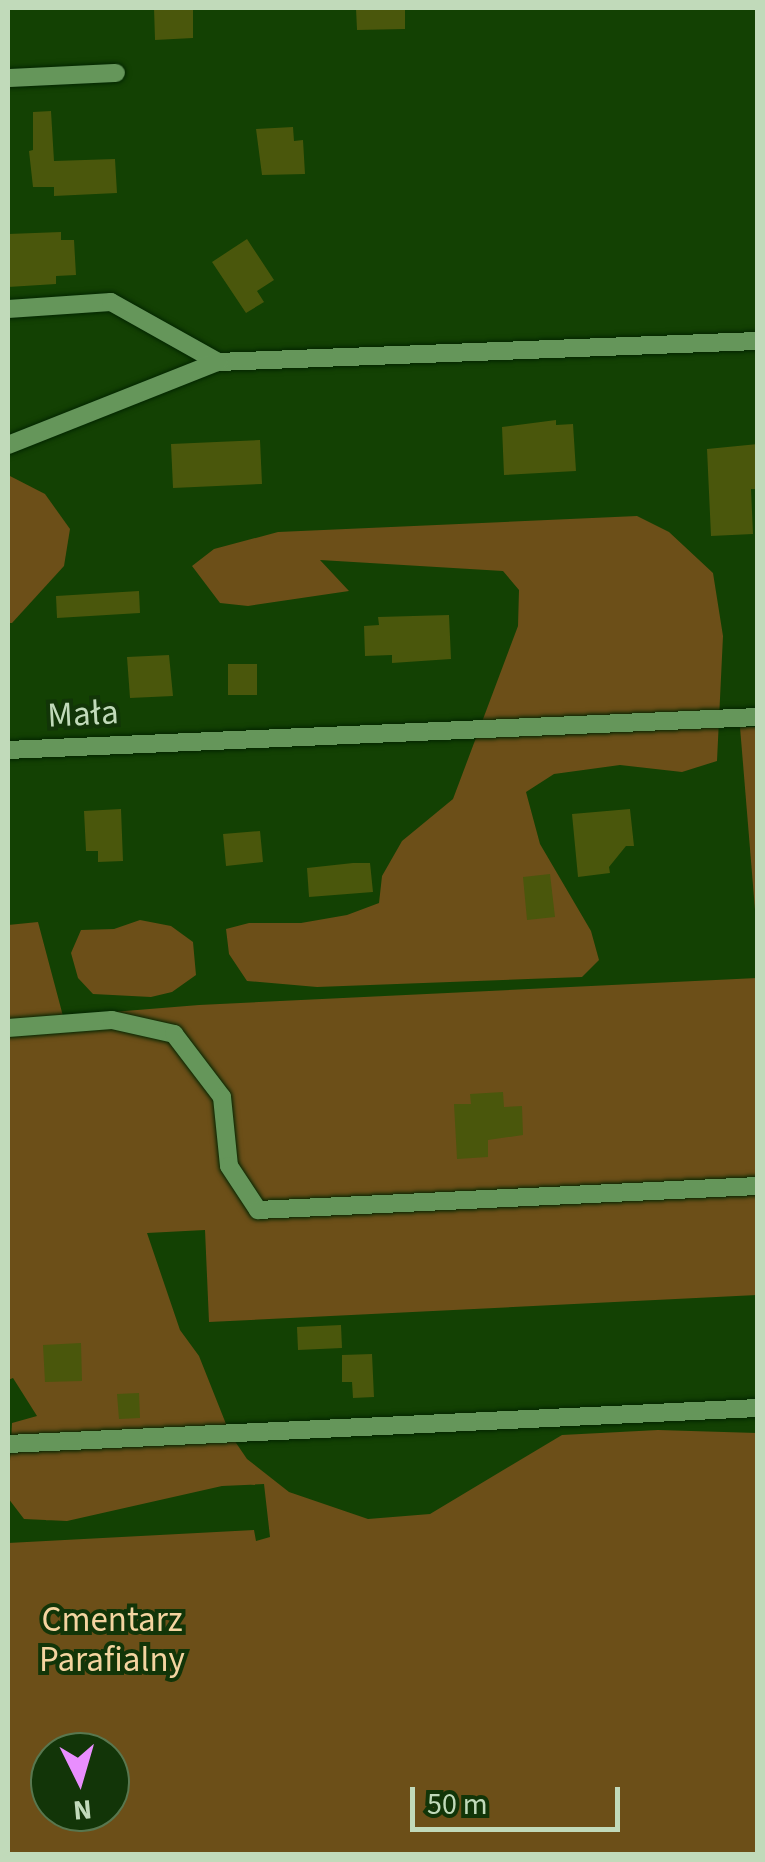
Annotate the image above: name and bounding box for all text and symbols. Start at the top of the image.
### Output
street label: Mała [46,691,120,737]
park label: Cmentarz Parafialny [39,1599,185,1681]
north arrow [30,1732,130,1832]
scale bar [415,1767,625,1829]
text: 50 m [427,1783,488,1826]
text: N [71,1789,93,1831]

